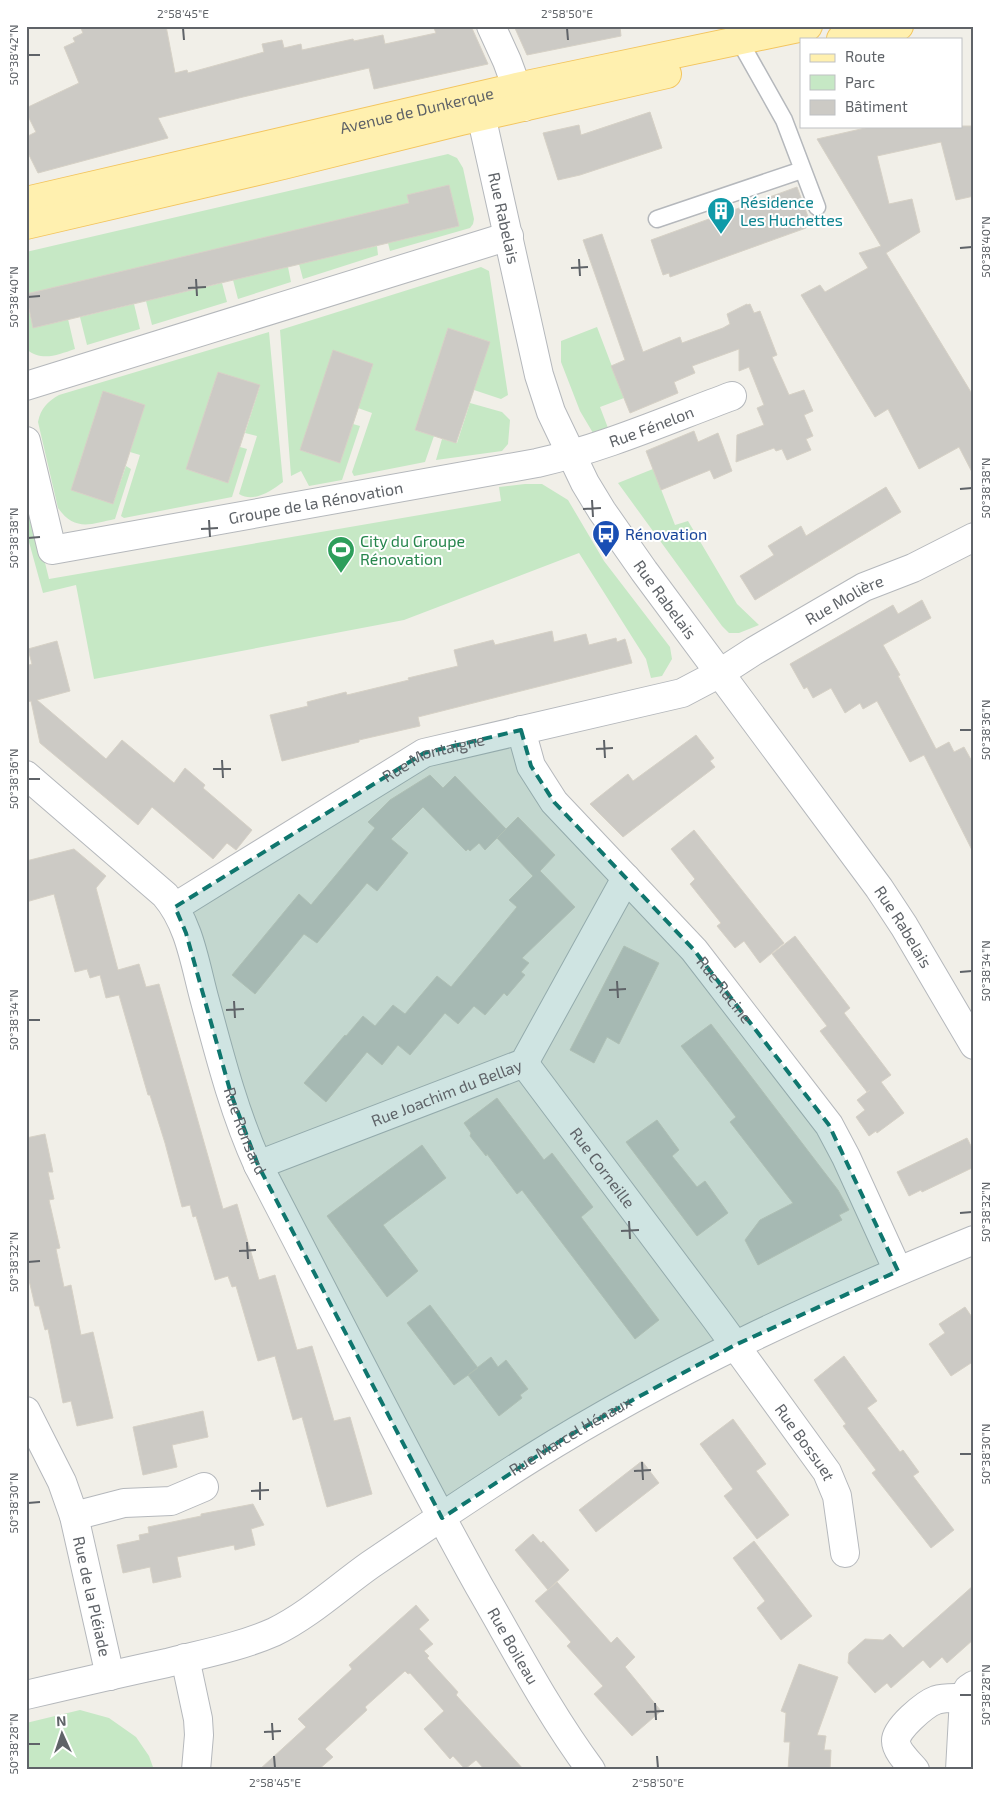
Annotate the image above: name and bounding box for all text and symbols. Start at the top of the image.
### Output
text: 2°58'45"E [157,6,209,20]
text: 2°58'50"E [541,6,593,20]
text: 50°38'42"N [6,24,20,86]
legend [800,38,962,128]
text: Route [845,47,885,65]
text: Parc [845,73,875,91]
street label: Avenue de Dunkerque [338,83,495,137]
text: Bâtiment [845,97,908,115]
street label: Rue Rabelais [485,170,524,266]
place label: Résidence Les Huchettes [740,192,843,229]
building icon: Résidence Les Huchettes [706,196,736,235]
text: 50°38'40"N [978,216,992,278]
text: 50°38'40"N [6,266,20,328]
street label: Rue Fénelon [606,401,696,451]
text: 50°38'38"N [978,457,992,519]
street label: Groupe de la Rénovation [227,477,404,527]
text: 50°38'38"N [6,507,20,569]
bus stop icon: Rénovation [591,519,621,558]
place label: Rénovation [625,524,707,543]
place label: City du Groupe Rénovation [360,531,465,568]
sports icon: City du Groupe Rénovation [326,535,356,574]
street label: Rue Rabelais [630,556,701,642]
street label: Rue Molière [801,570,886,628]
text: 50°38'36"N [978,700,992,760]
street label: Rue Montaigne [378,729,486,786]
text: 50°38'36"N [6,749,20,809]
street label: Rue Rabelais [871,882,936,971]
text: 50°38'34"N [978,940,992,1002]
street label: Rue Racine [693,952,757,1027]
text: 50°38'34"N [6,989,20,1051]
street label: Rue Joachim du Bellay [368,1054,525,1130]
street label: Rue Ronsard [221,1085,271,1177]
street label: Rue Corneille [567,1123,639,1212]
text: 50°38'32"N [978,1182,992,1242]
text: 50°38'32"N [6,1232,20,1292]
street label: Rue Marcel Hénaux [505,1391,635,1479]
street label: Rue Bossuet [771,1400,839,1483]
text: 50°38'30"N [978,1423,992,1485]
text: 50°38'30"N [6,1472,20,1534]
street label: Rue de la Pléiade [70,1534,115,1658]
street label: Rue Boileau [484,1604,543,1688]
text: 50°38'28"N [978,1664,992,1726]
north arrow [38,1708,88,1758]
text: N [56,1712,67,1729]
text: 50°38'28"N [6,1713,20,1775]
text: 2°58'45"E [249,1775,301,1789]
text: 2°58'50"E [632,1775,684,1789]

